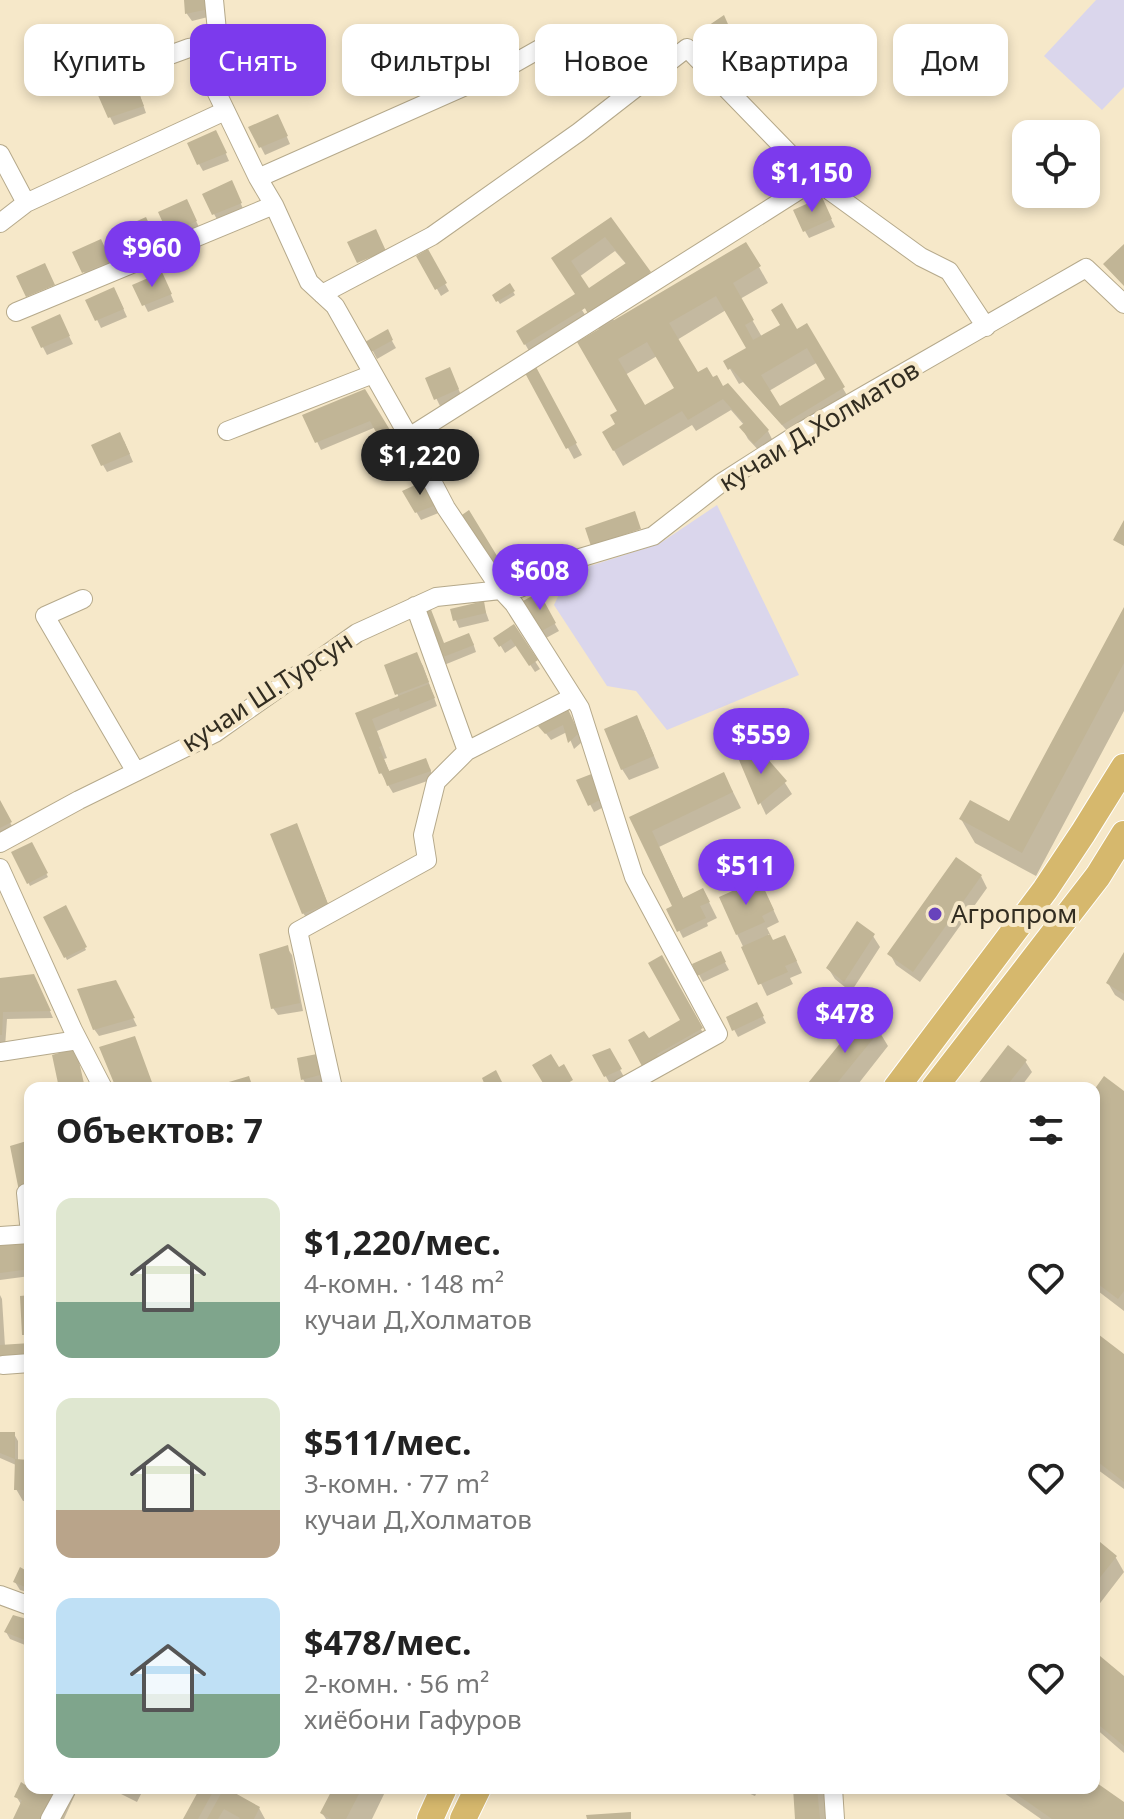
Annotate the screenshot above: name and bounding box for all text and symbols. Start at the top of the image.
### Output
chip: Купить [24,24,174,96]
chip: Снять [190,24,326,96]
chip: Фильтры [342,24,519,96]
chip: Новое [535,24,677,96]
chip: Квартира [693,24,877,96]
chip: Дом [893,24,1008,96]
map controls [1012,120,1100,208]
button: locate [1012,120,1100,208]
pin: $1,150 [747,146,877,214]
text: $1,150 [771,154,853,190]
pin: $960 [105,221,199,289]
text: $960 [122,229,182,265]
street label: кучаи Д,Холматов [711,351,925,499]
pin: $1,220 [355,429,485,497]
text: $1,220 [379,437,461,473]
pin: $608 [493,544,587,612]
text: $608 [510,552,570,588]
street label: кучаи Ш.Турсун [174,622,359,760]
pin: $559 [714,708,808,776]
text: $559 [731,716,791,752]
pin: $511 [699,839,793,907]
text: $511 [716,847,776,883]
place label: Агропром [951,895,1077,931]
marker: Агропром [926,905,944,923]
pin: $478 [798,987,892,1055]
text: $478 [815,995,875,1031]
text: Объектов: 7 [56,1107,263,1153]
icon: filters [1024,1108,1068,1152]
text: $1,220/мес. [304,1219,501,1265]
icon: home [120,1230,216,1326]
icon: heart [1024,1256,1068,1300]
text: 4-комн. · 148 m² [304,1265,504,1301]
text: кучаи Д,Холматов [304,1301,532,1337]
text: $511/мес. [304,1419,472,1465]
icon: home [120,1430,216,1526]
icon: heart [1024,1456,1068,1500]
text: 3-комн. · 77 m² [304,1465,489,1501]
text: кучаи Д,Холматов [304,1501,532,1537]
text: $478/мес. [304,1619,472,1665]
icon: home [120,1630,216,1726]
icon: heart [1024,1656,1068,1700]
text: 2-комн. · 56 m² [304,1665,489,1701]
text: хиёбони Гафуров [304,1701,522,1737]

